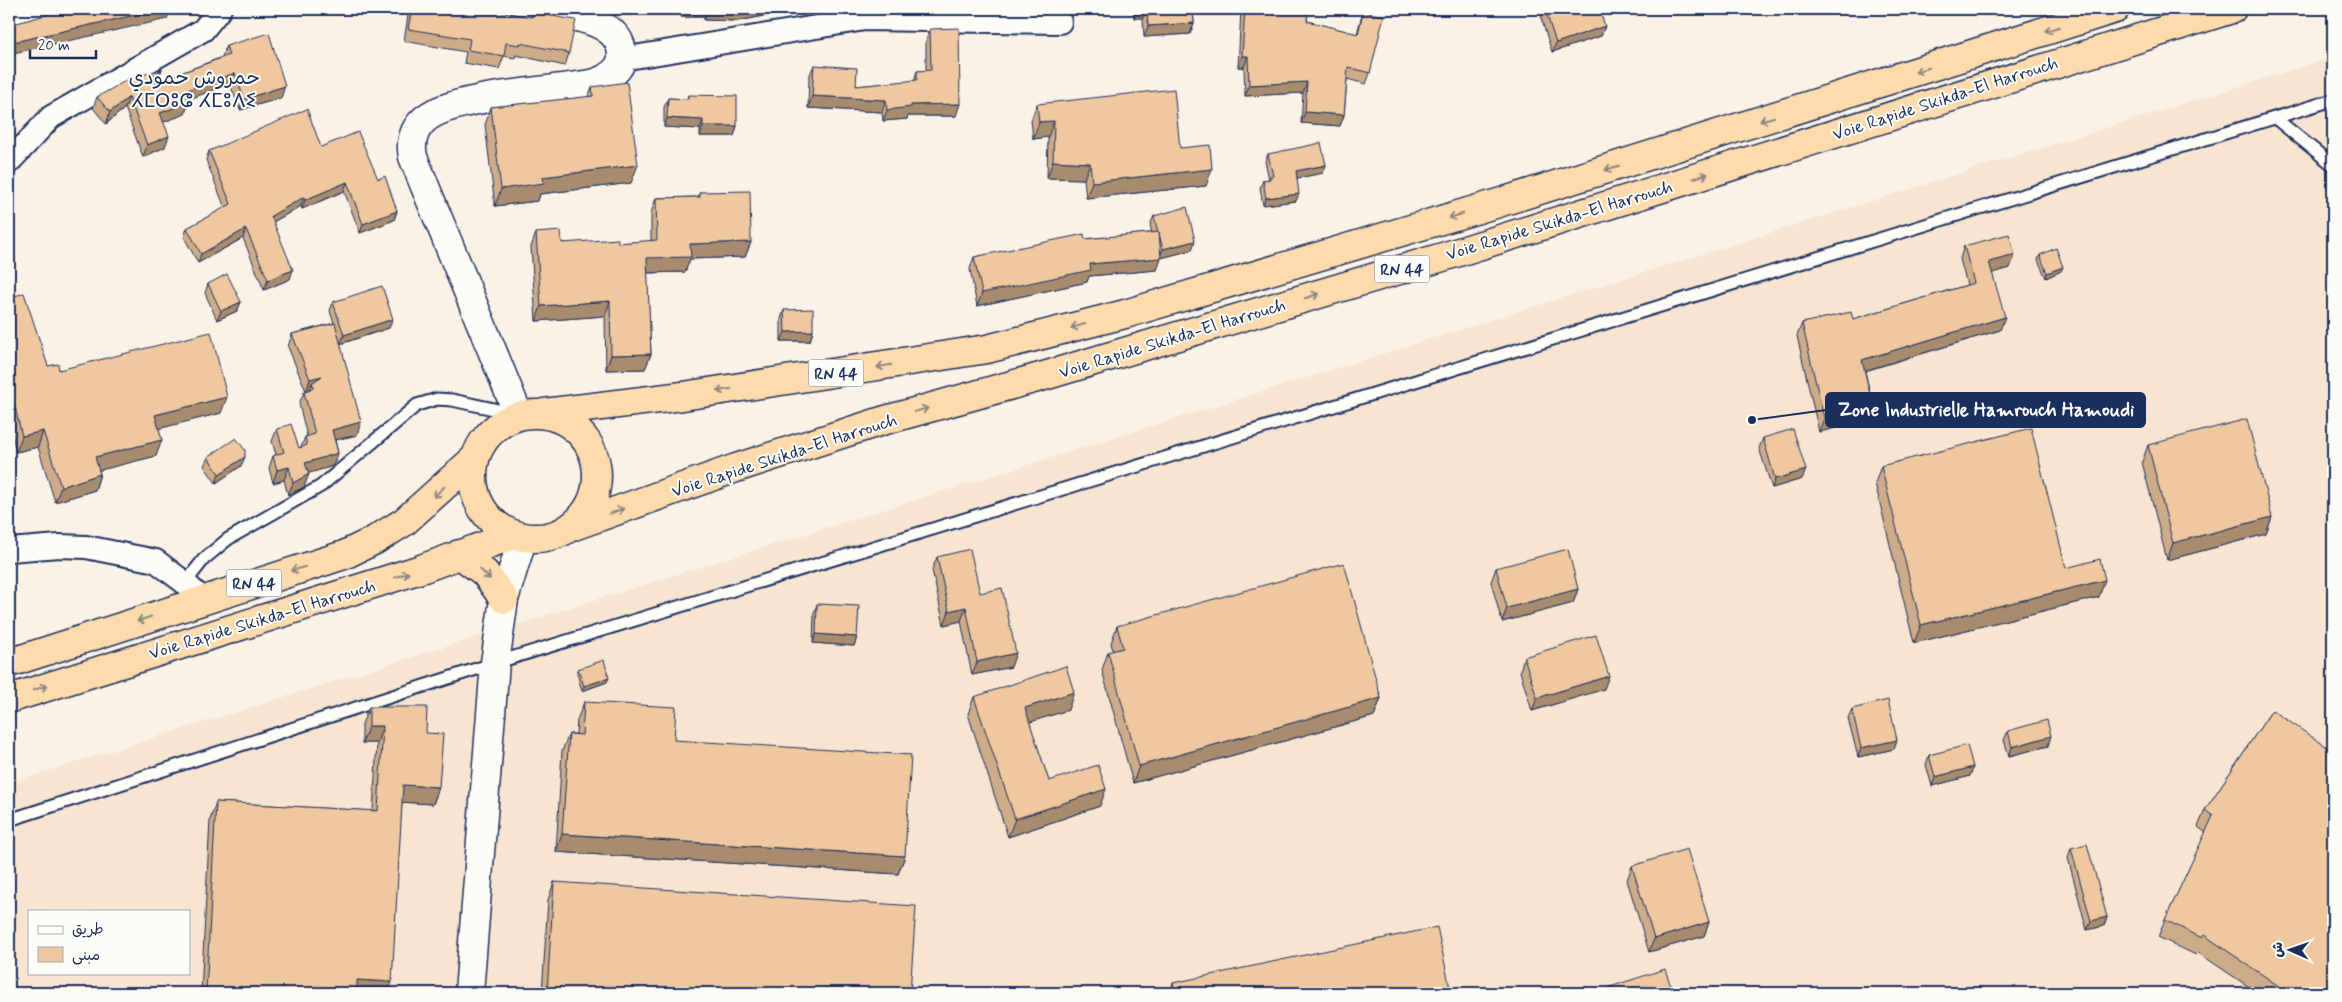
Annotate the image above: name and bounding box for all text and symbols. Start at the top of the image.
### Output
one-way arrow [2044,25,2060,34]
scale bar [30,28,96,60]
text: 20 m [38,36,70,56]
street label: Voie Rapide Skikda-El Harrouch [1829,51,2061,147]
district label: حمروش حمودي ⵃⵎⵔⵓⵛ ⵃⵎⵓⴷⵉ [129,65,259,115]
one-way arrow [1914,66,1930,76]
one-way arrow [1759,115,1775,124]
one-way arrow [1604,163,1620,173]
one-way arrow [1693,170,1709,180]
street label: Voie Rapide Skikda-El Harrouch [1443,175,1676,267]
one-way arrow [1449,211,1465,221]
road number: RN 44 [1374,255,1430,282]
one-way arrow [1303,291,1319,301]
street label: Voie Rapide Skikda-El Harrouch [1056,293,1289,385]
one-way arrow [1070,322,1086,331]
road number: RN 44 [808,359,864,386]
one-way arrow [877,361,893,371]
one-way arrow [716,386,732,396]
callout: Zone Industrielle Hamrouch Hamoudi [1826,393,2145,427]
text: Zone Industrielle Hamrouch Hamoudi [1838,398,2134,423]
one-way arrow [912,405,928,415]
street label: Voie Rapide Skikda-El Harrouch [668,408,900,504]
one-way arrow [433,486,445,498]
one-way arrow [609,506,624,515]
one-way arrow [291,564,307,574]
one-way arrow [478,567,490,579]
road number: RN 44 [226,570,282,596]
one-way arrow [394,570,410,579]
street label: Voie Rapide Skikda-El Harrouch [146,574,379,666]
one-way arrow [136,615,152,624]
one-way arrow [32,683,48,693]
legend [28,910,190,974]
text: طريق [72,920,104,940]
north arrow [2264,924,2314,974]
text: ش [2269,942,2287,958]
text: مبنى [72,946,100,966]

